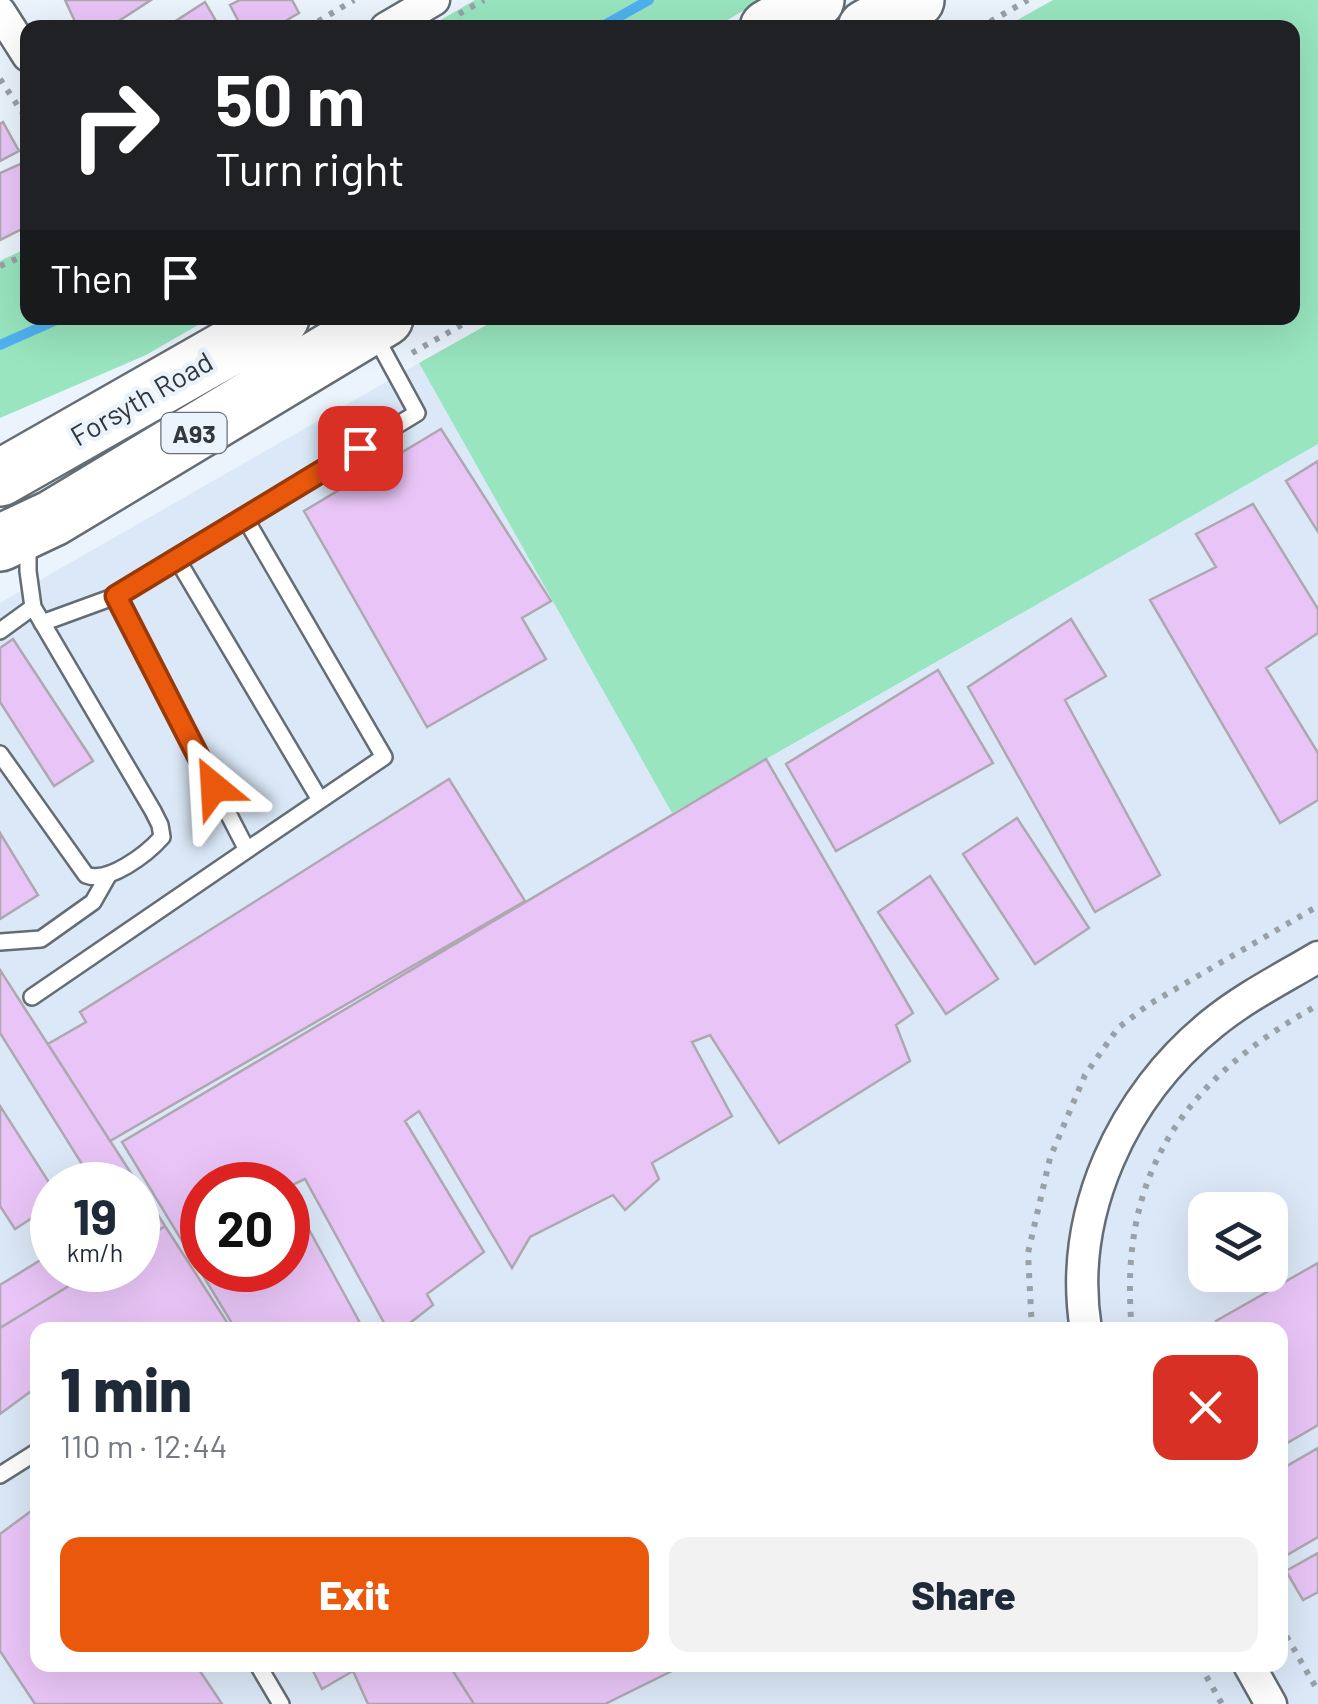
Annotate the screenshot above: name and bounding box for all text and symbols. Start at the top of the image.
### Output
text: 50 m [215,56,365,140]
icon: right [50,60,180,190]
text: Turn right [215,141,405,195]
icon: arrive [153,250,208,305]
text: Then [50,255,133,301]
street label: Forsyth Road [64,344,218,452]
pin [318,406,403,491]
road number: A93 [162,413,226,453]
icon: arrive [333,421,388,476]
position arrow [162,735,266,839]
speed limit sign: 20 [180,1162,310,1292]
text: 19 [73,1185,117,1245]
map controls [1188,1192,1288,1292]
button: layers [1188,1192,1288,1292]
text: km/h [67,1237,123,1267]
text: 1 min [60,1352,192,1424]
button: close [1153,1355,1258,1460]
text: 110 m · 12:44 [60,1426,227,1464]
button: Exit [60,1537,649,1652]
button: Share [669,1537,1258,1652]

